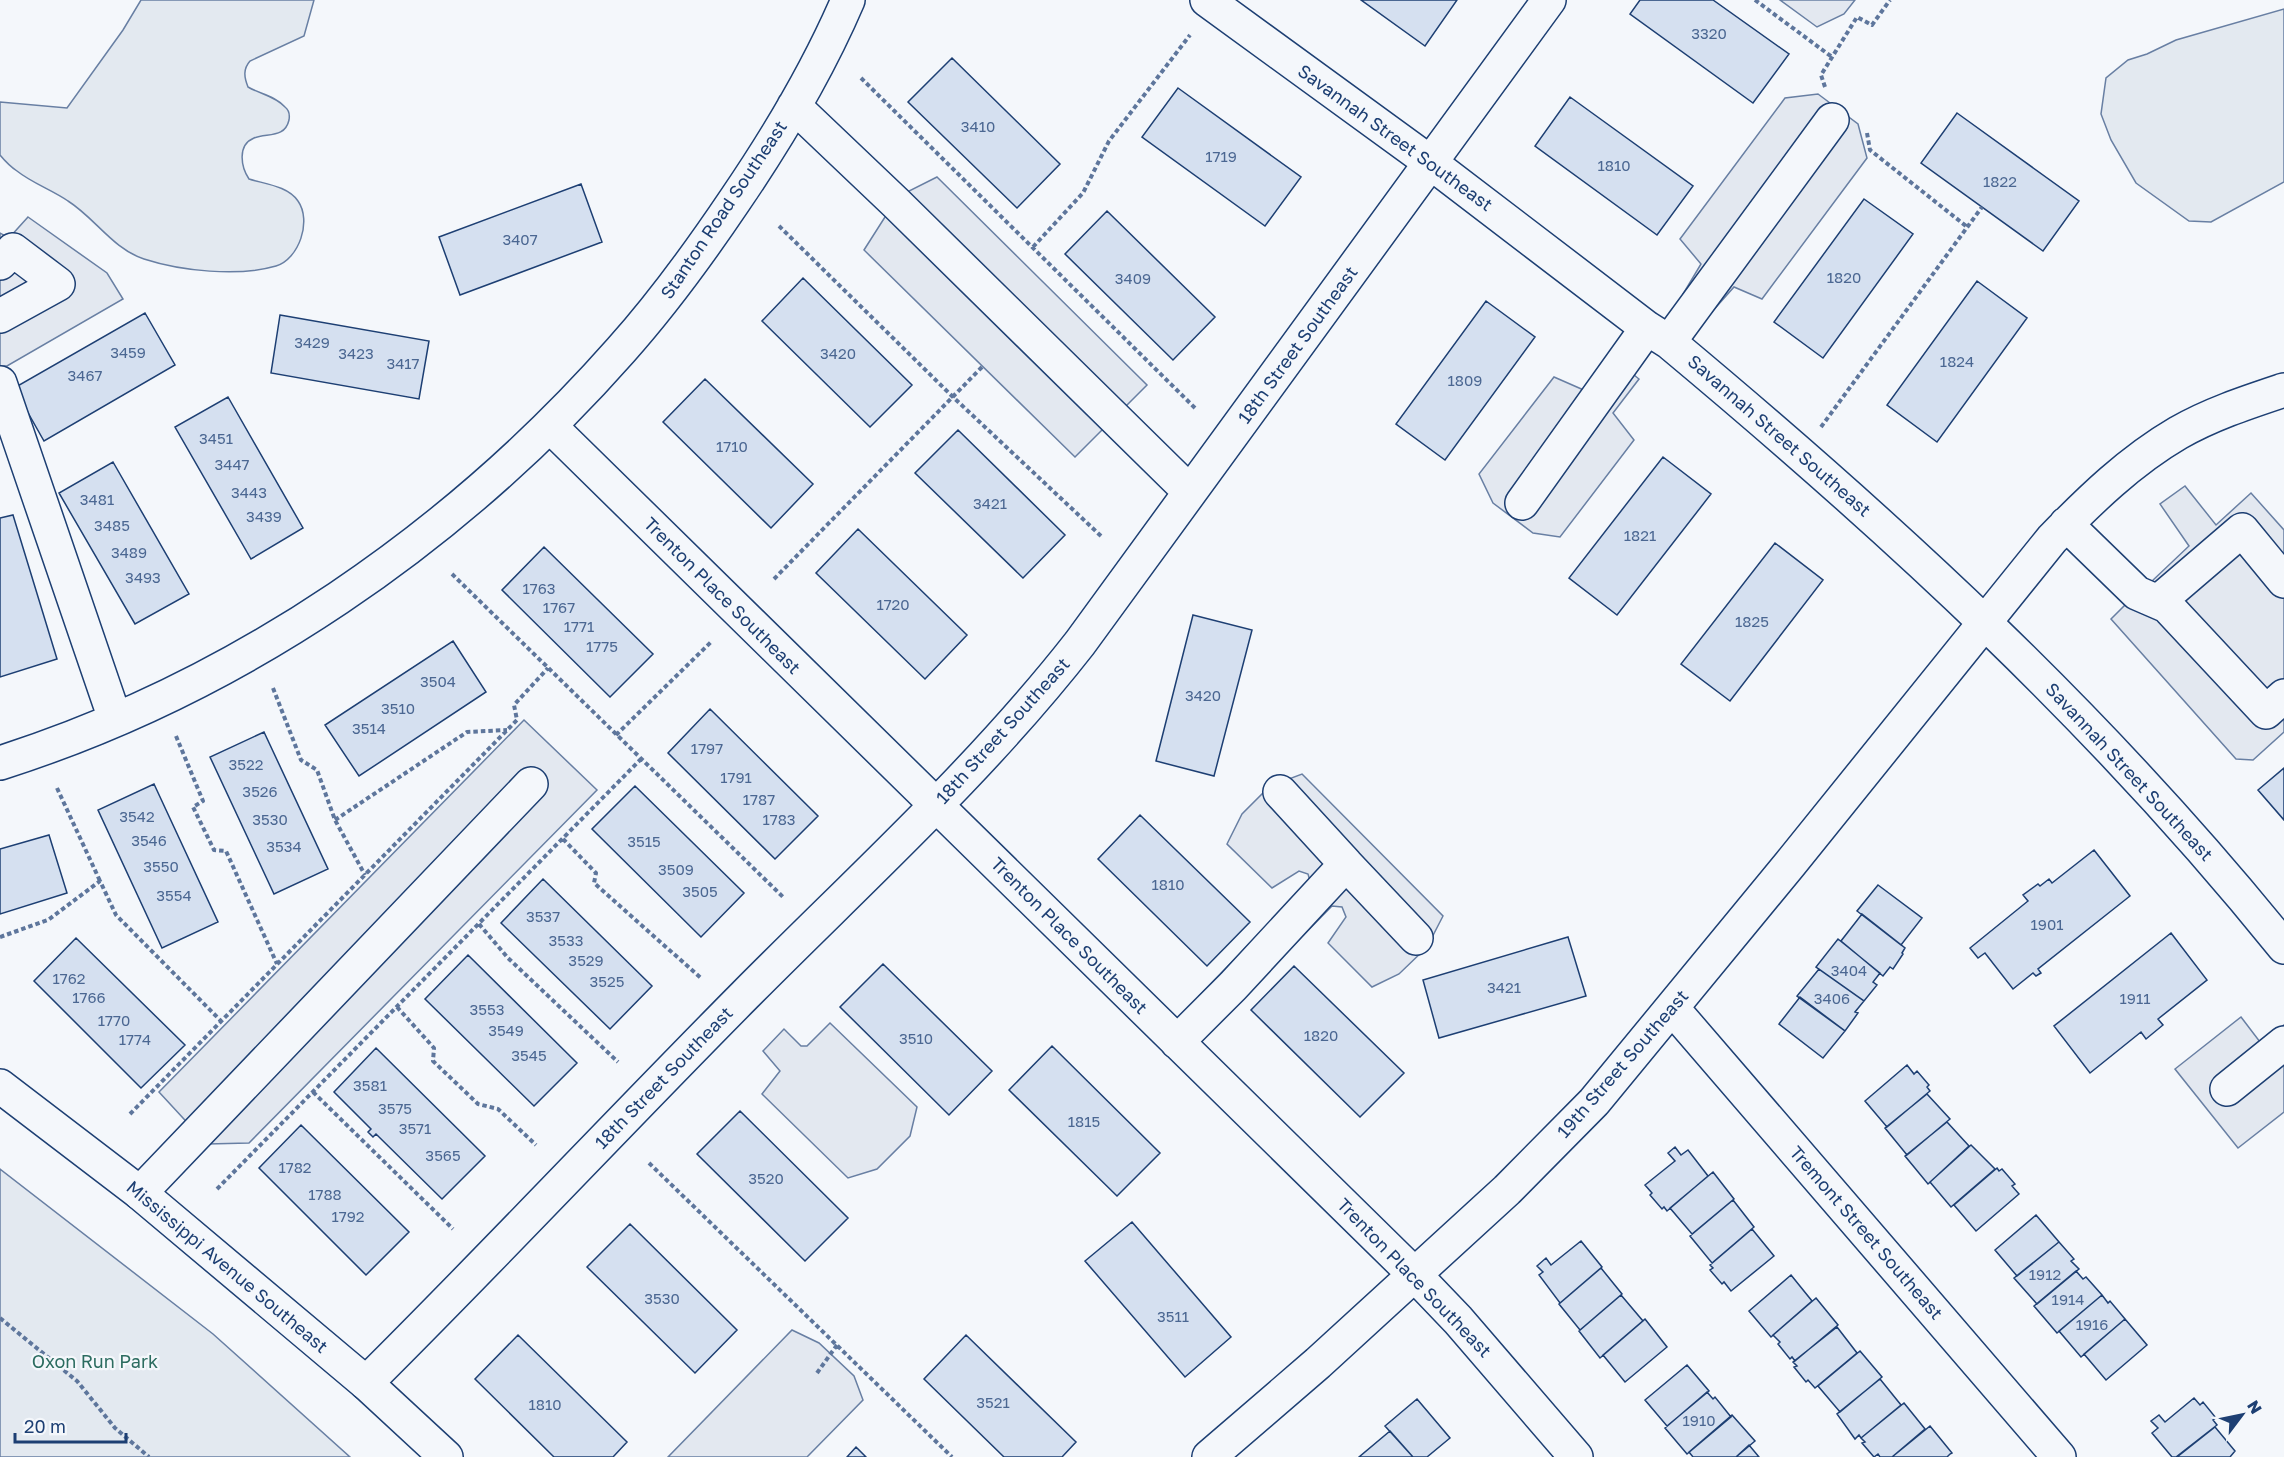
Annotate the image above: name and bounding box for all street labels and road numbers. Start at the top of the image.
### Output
street label: Savannah Street Southeast [1294,59,1497,215]
street label: Stanton Road Southeast [655,116,791,303]
street label: 18th Street Southeast [1233,261,1362,427]
street label: Savannah Street Southeast [1684,350,1876,521]
street label: Trenton Place Southeast [640,512,806,678]
street label: 18th Street Southeast [931,653,1074,808]
street label: Savannah Street Southeast [2041,678,2218,865]
street label: Trenton Place Southeast [987,852,1153,1018]
street label: 19th Street Southeast [1552,985,1693,1142]
street label: 18th Street Southeast [590,1002,737,1153]
street label: Tremont Street Southeast [1785,1141,1948,1324]
street label: Mississippi Avenue Southeast [122,1175,333,1357]
street label: Trenton Place Southeast [1333,1193,1496,1361]

